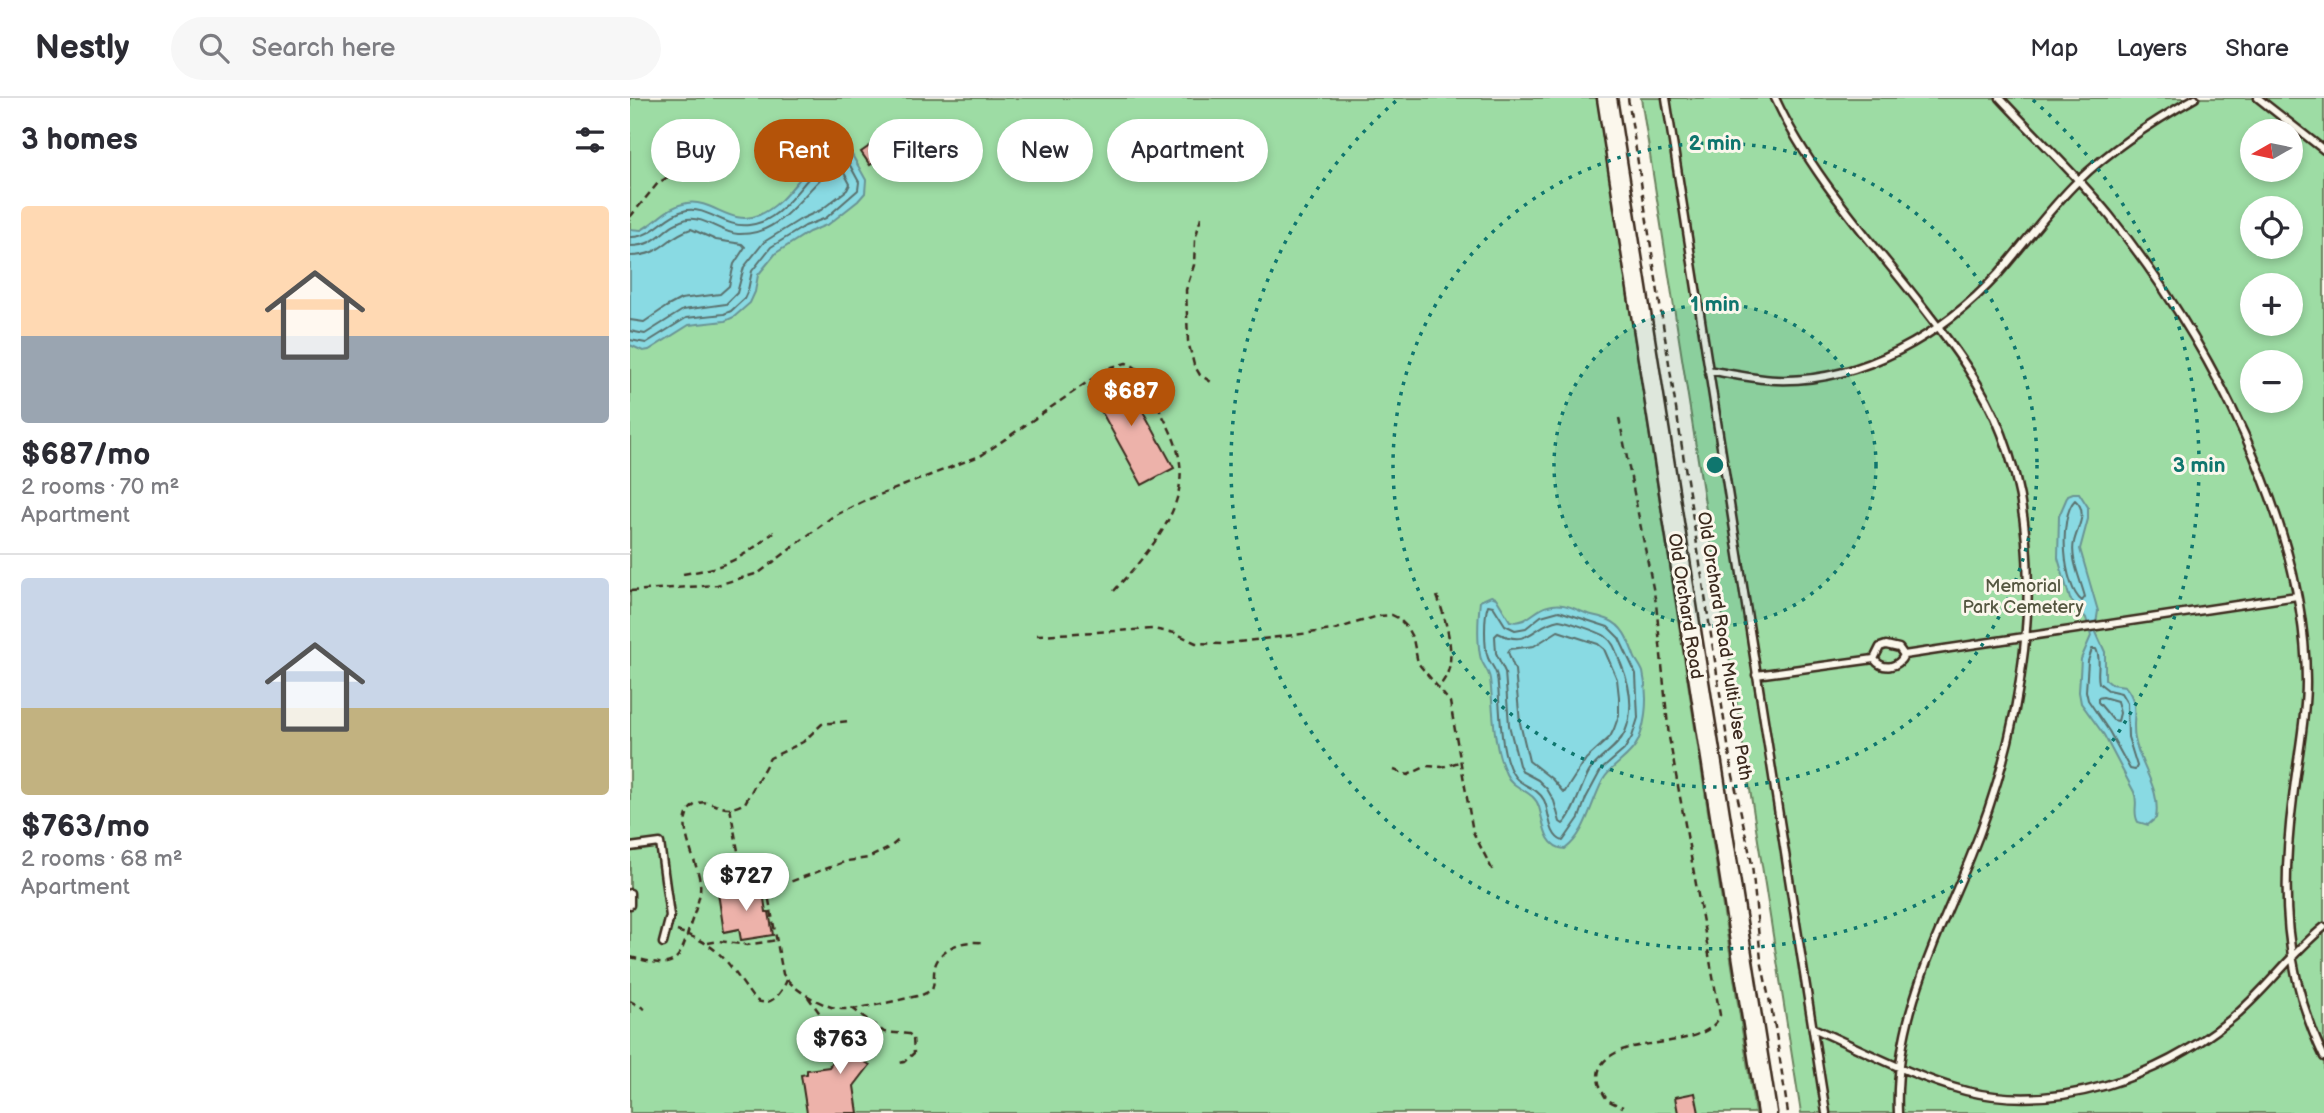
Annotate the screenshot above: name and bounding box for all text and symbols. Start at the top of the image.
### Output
search box [171,17,661,80]
text: Nestly [35,28,129,68]
icon: search [195,29,233,67]
text: Search here [251,33,395,64]
text: Map [2030,34,2078,63]
text: Layers [2116,34,2187,63]
text: Share [2225,34,2289,63]
chip: Buy [651,119,740,182]
chip: Rent [754,119,854,182]
chip: Filters [868,119,983,182]
chip: New [997,119,1093,182]
chip: Apartment [1107,119,1268,182]
north arrow [2240,119,2303,182]
map controls [2240,119,2303,413]
icon: filters [571,121,609,159]
text: 3 homes [21,122,138,158]
text: 2 min [1688,131,1742,156]
button: locate [2240,196,2303,259]
icon: home [252,252,378,378]
button: + [2240,273,2303,336]
text: 1 min [1690,292,1740,317]
button: − [2240,350,2303,413]
pin: $687 [1090,368,1172,428]
text: $687 [1103,377,1159,405]
text: $687/mo [21,437,150,473]
centre of rings [1703,453,1727,477]
text: 3 min [2173,453,2225,478]
text: 2 rooms · 70 m² [21,473,180,501]
text: Apartment [21,501,130,529]
street label: Old Orchard Road Multi-Use Path [1693,510,1756,782]
street label: Old Orchard Road [1664,532,1707,680]
park label: Memorial Park Cemetery [1962,576,2084,618]
icon: home [252,624,378,750]
text: $763/mo [21,809,150,845]
text: 2 rooms · 68 m² [21,845,183,873]
pin: $727 [705,854,787,913]
text: $727 [719,862,773,890]
text: Apartment [21,873,130,901]
pin: $763 [799,1016,881,1076]
text: $763 [812,1025,868,1053]

